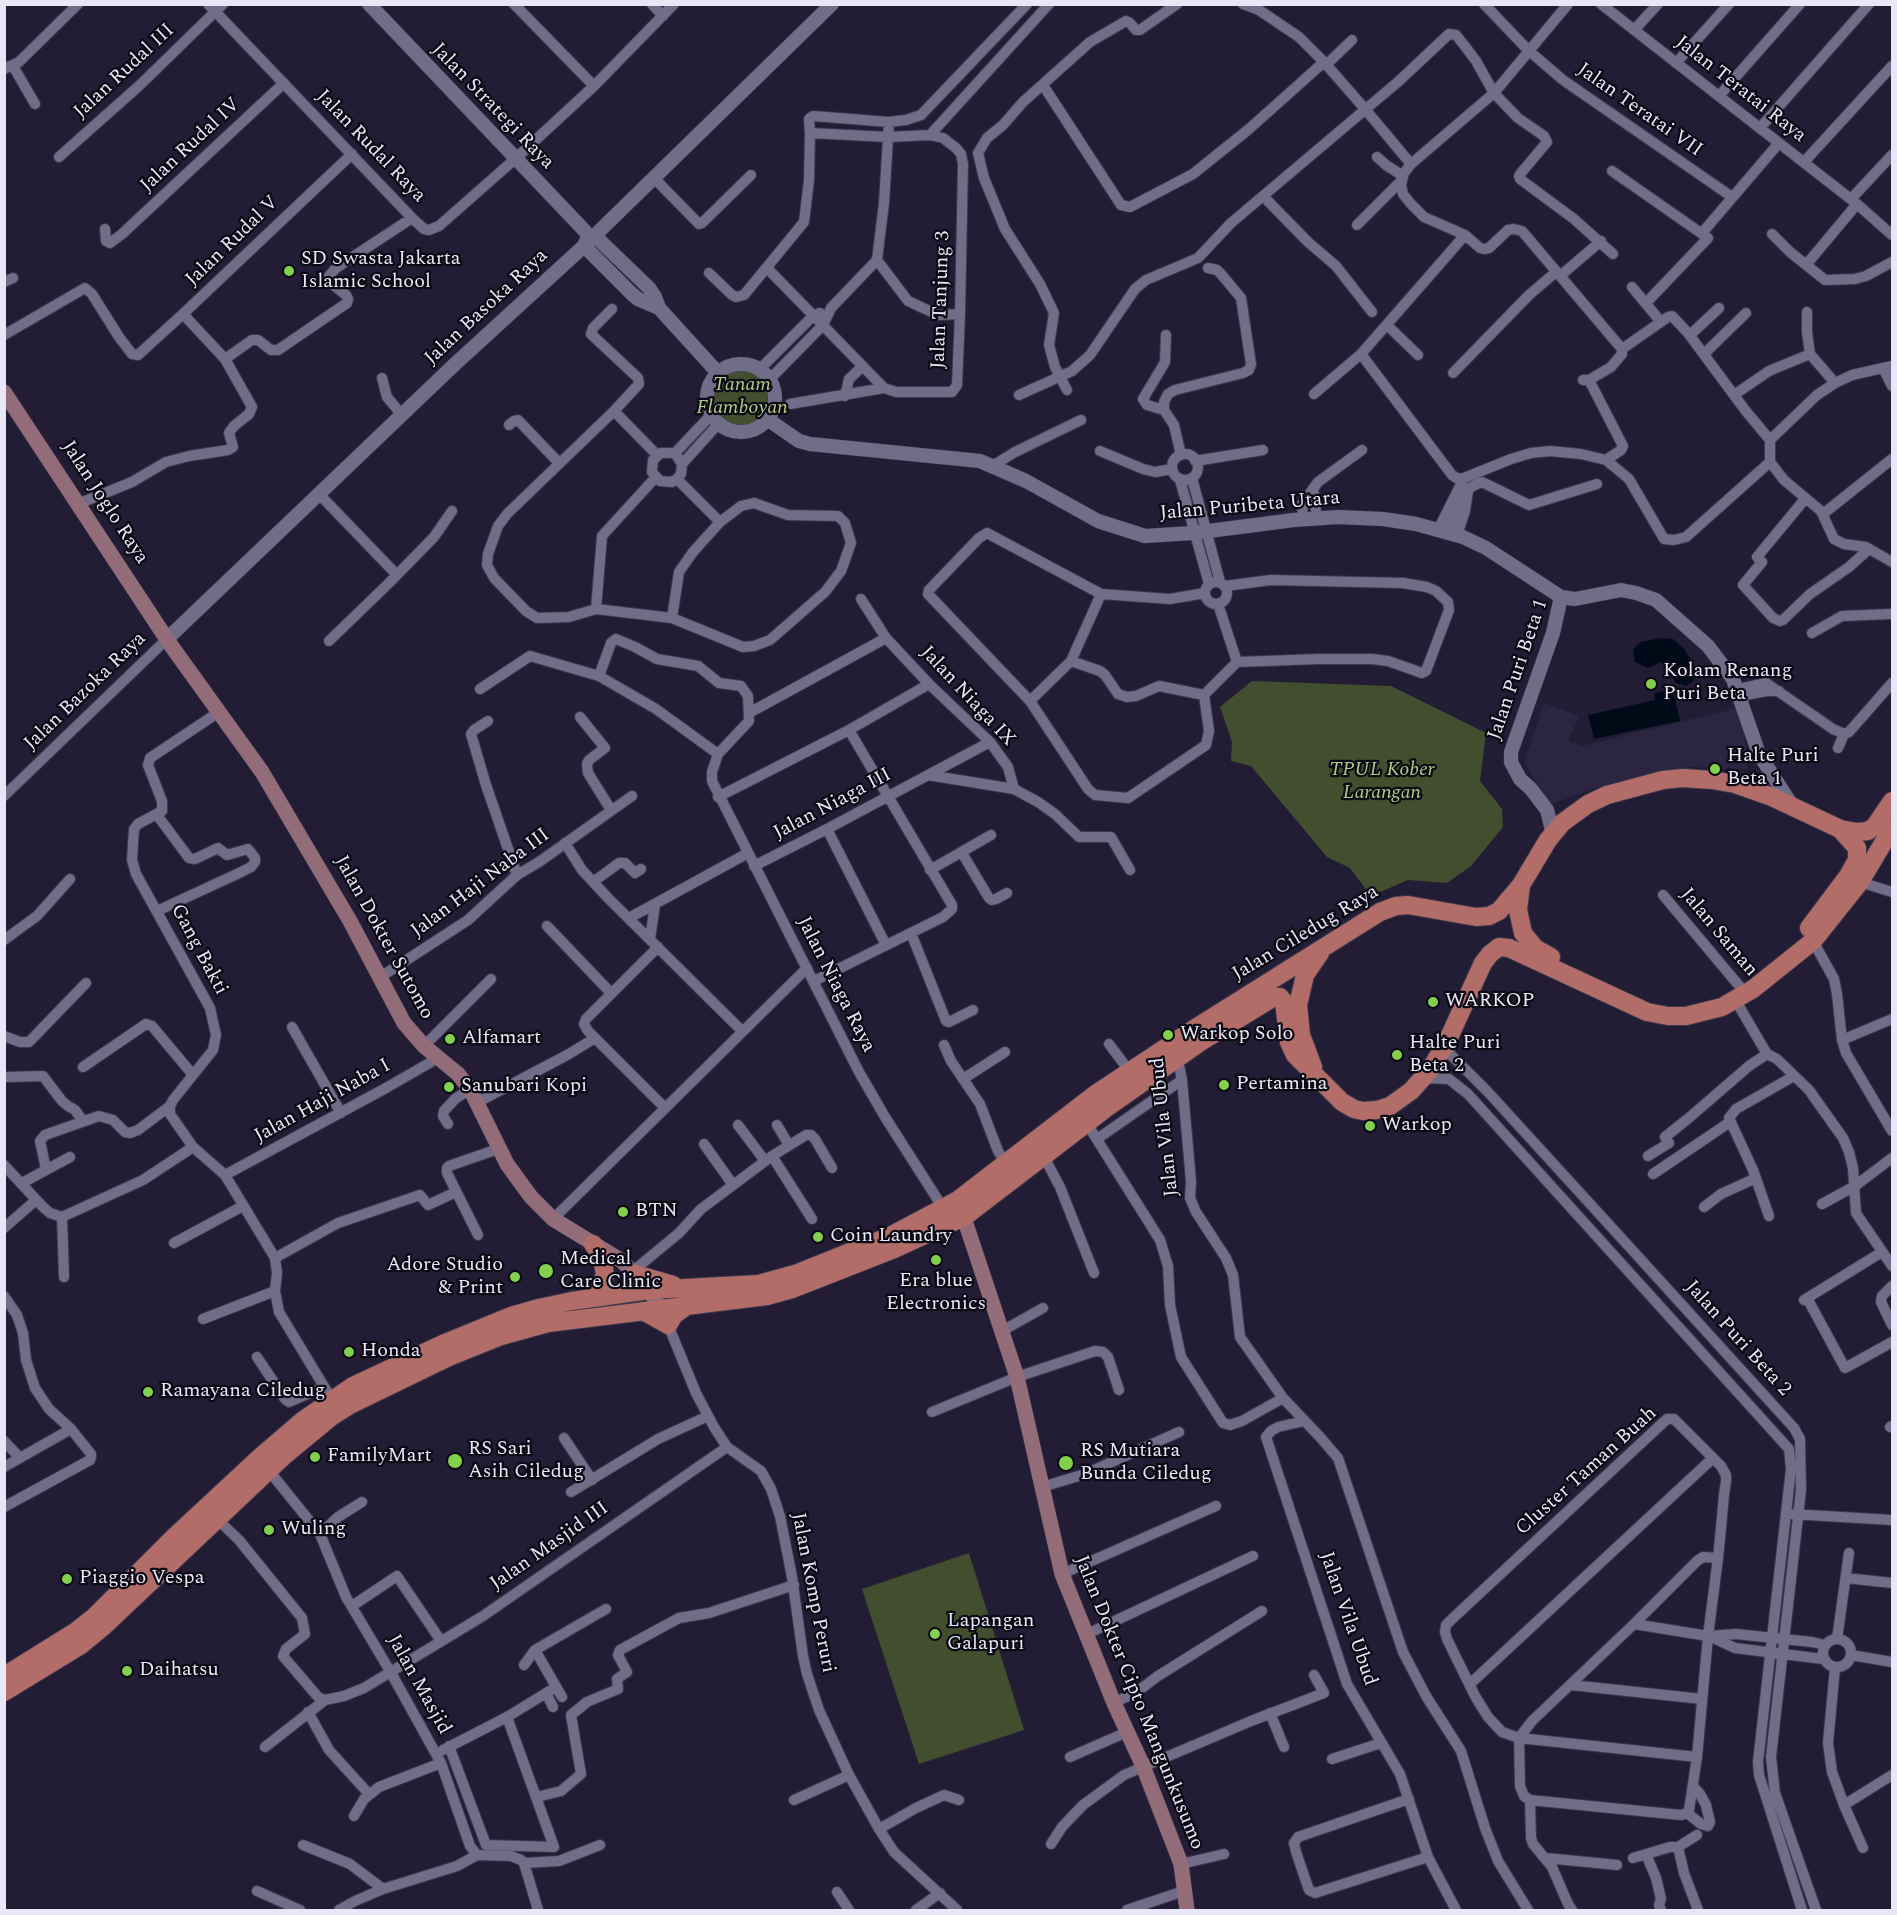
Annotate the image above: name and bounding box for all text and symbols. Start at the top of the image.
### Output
street label: Jalan Rudal III [70,19,180,125]
street label: Jalan Teratai Raya [1670,31,1810,149]
street label: Jalan Strategi Raya [425,39,559,175]
street label: Jalan Teratai VII [1572,59,1706,163]
street label: Jalan Rudal Raya [310,85,430,209]
street label: Jalan Rudal IV [136,94,246,198]
street label: Jalan Rudal V [181,192,285,292]
street label: Jalan Tanjung 3 [928,231,956,369]
street label: Jalan Basoka Raya [420,245,554,371]
place label: SD Swasta Jakarta Islamic School [301,248,461,295]
marker: SD Swasta Jakarta Islamic School [282,264,296,278]
park label: Tanam Flamboyan [696,374,788,421]
street label: Jalan Joglo Raya [55,437,153,569]
street label: Jalan Puribeta Utara [1159,487,1341,527]
street label: Jalan Puri Beta 1 [1484,596,1554,744]
street label: Jalan Bazoka Raya [20,628,152,756]
street label: Jalan Niaga IX [914,642,1020,752]
place label: Kolam Renang Puri Beta [1663,660,1792,707]
marker: Kolam Renang Puri Beta [1644,677,1658,691]
place label: Halte Puri Beta 1 [1727,745,1819,792]
park label: TPUL Kober Larangan [1329,759,1435,806]
marker: Halte Puri Beta 1 [1708,762,1722,776]
street label: Jalan Niaga III [770,764,896,846]
street label: Jalan Haji Naba III [407,824,555,944]
street label: Jalan Dokter Sutomo [328,852,438,1024]
street label: Jalan Ciledug Raya [1229,881,1383,987]
street label: Jalan Saman [1674,884,1762,982]
street label: Gang Bakti [164,900,232,1000]
street label: Jalan Niaga Raya [790,913,880,1057]
place label: WARKOP [1445,990,1535,1014]
marker: WARKOP [1426,995,1440,1009]
place label: Warkop Solo [1180,1023,1293,1047]
place label: Alfamart [462,1027,541,1051]
marker: Warkop Solo [1161,1028,1175,1042]
marker: Alfamart [443,1032,457,1046]
place label: Halte Puri Beta 2 [1409,1032,1501,1079]
marker: Halte Puri Beta 2 [1390,1048,1404,1062]
street label: Jalan Haji Naba I [251,1055,395,1149]
street label: Jalan Vila Ubud [1147,1056,1185,1198]
place label: Pertamina [1236,1073,1328,1097]
place label: Sanubari Kopi [461,1075,587,1099]
marker: Pertamina [1217,1078,1231,1092]
marker: Sanubari Kopi [442,1080,456,1094]
place label: Warkop [1382,1114,1452,1138]
marker: Warkop [1363,1119,1377,1133]
place label: BTN [635,1200,678,1224]
marker: BTN [616,1205,630,1219]
place label: Coin Laundry [830,1225,952,1249]
marker: Coin Laundry [811,1230,825,1244]
place label: Medical Care Clinic [560,1248,661,1295]
marker: Era blue Electronics [929,1253,943,1267]
place label: Adore Studio & Print [386,1254,503,1301]
marker: Medical Care Clinic [537,1262,555,1280]
marker: Adore Studio & Print [508,1270,522,1284]
place label: Era blue Electronics [886,1270,986,1317]
street label: Jalan Puri Beta 2 [1679,1276,1795,1402]
place label: Honda [361,1340,421,1364]
marker: Honda [342,1345,356,1359]
place label: Ramayana Ciledug [160,1380,325,1404]
marker: Ramayana Ciledug [141,1385,155,1399]
street label: Cluster Taman Buah [1512,1402,1662,1542]
place label: RS Sari Asih Ciledug [468,1438,584,1485]
place label: RS Mutiara Bunda Ciledug [1080,1440,1212,1487]
place label: FamilyMart [327,1445,431,1469]
marker: FamilyMart [308,1450,322,1464]
marker: RS Sari Asih Ciledug [446,1452,464,1470]
marker: RS Mutiara Bunda Ciledug [1057,1454,1075,1472]
street label: Jalan Masjid III [486,1497,614,1597]
street label: Jalan Komp Peruri [785,1511,839,1675]
place label: Wuling [281,1518,346,1542]
marker: Wuling [262,1523,276,1537]
street label: Jalan Vila Ubud [1313,1549,1381,1689]
street label: Jalan Dokter Cipto Mangunkusumo [1068,1552,1208,1854]
place label: Piaggio Vespa [79,1567,205,1591]
marker: Piaggio Vespa [60,1572,74,1586]
place label: Lapangan Galapuri [947,1610,1034,1657]
marker: Lapangan Galapuri [928,1627,942,1641]
street label: Jalan Masjid [381,1631,455,1739]
place label: Daihatsu [139,1659,219,1683]
marker: Daihatsu [120,1664,134,1678]

